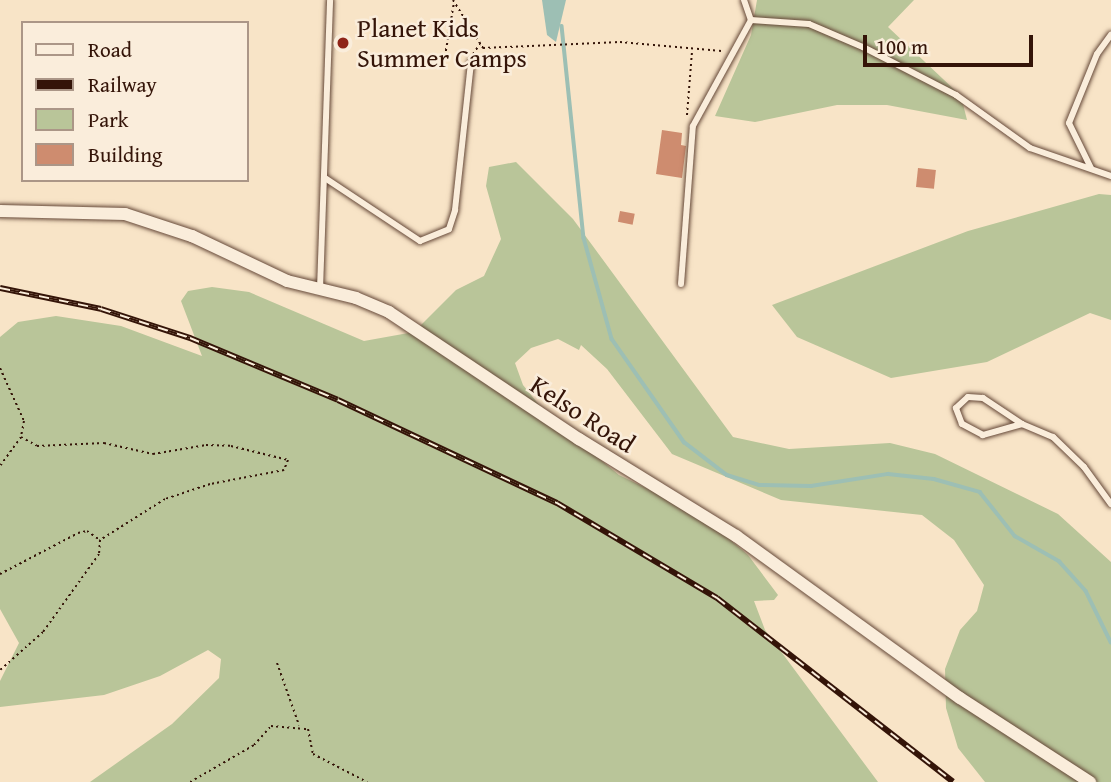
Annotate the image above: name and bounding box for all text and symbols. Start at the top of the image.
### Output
place label: Planet Kids Summer Camps [357,12,527,74]
legend [21,21,248,182]
scale bar [866,21,1036,65]
text: 100 m [876,31,928,62]
text: Road [88,34,132,65]
marker: Planet Kids Summer Camps [335,35,351,51]
text: Railway [88,69,157,100]
text: Park [88,104,129,135]
text: Building [88,139,162,170]
street label: Kelso Road [525,369,641,459]

